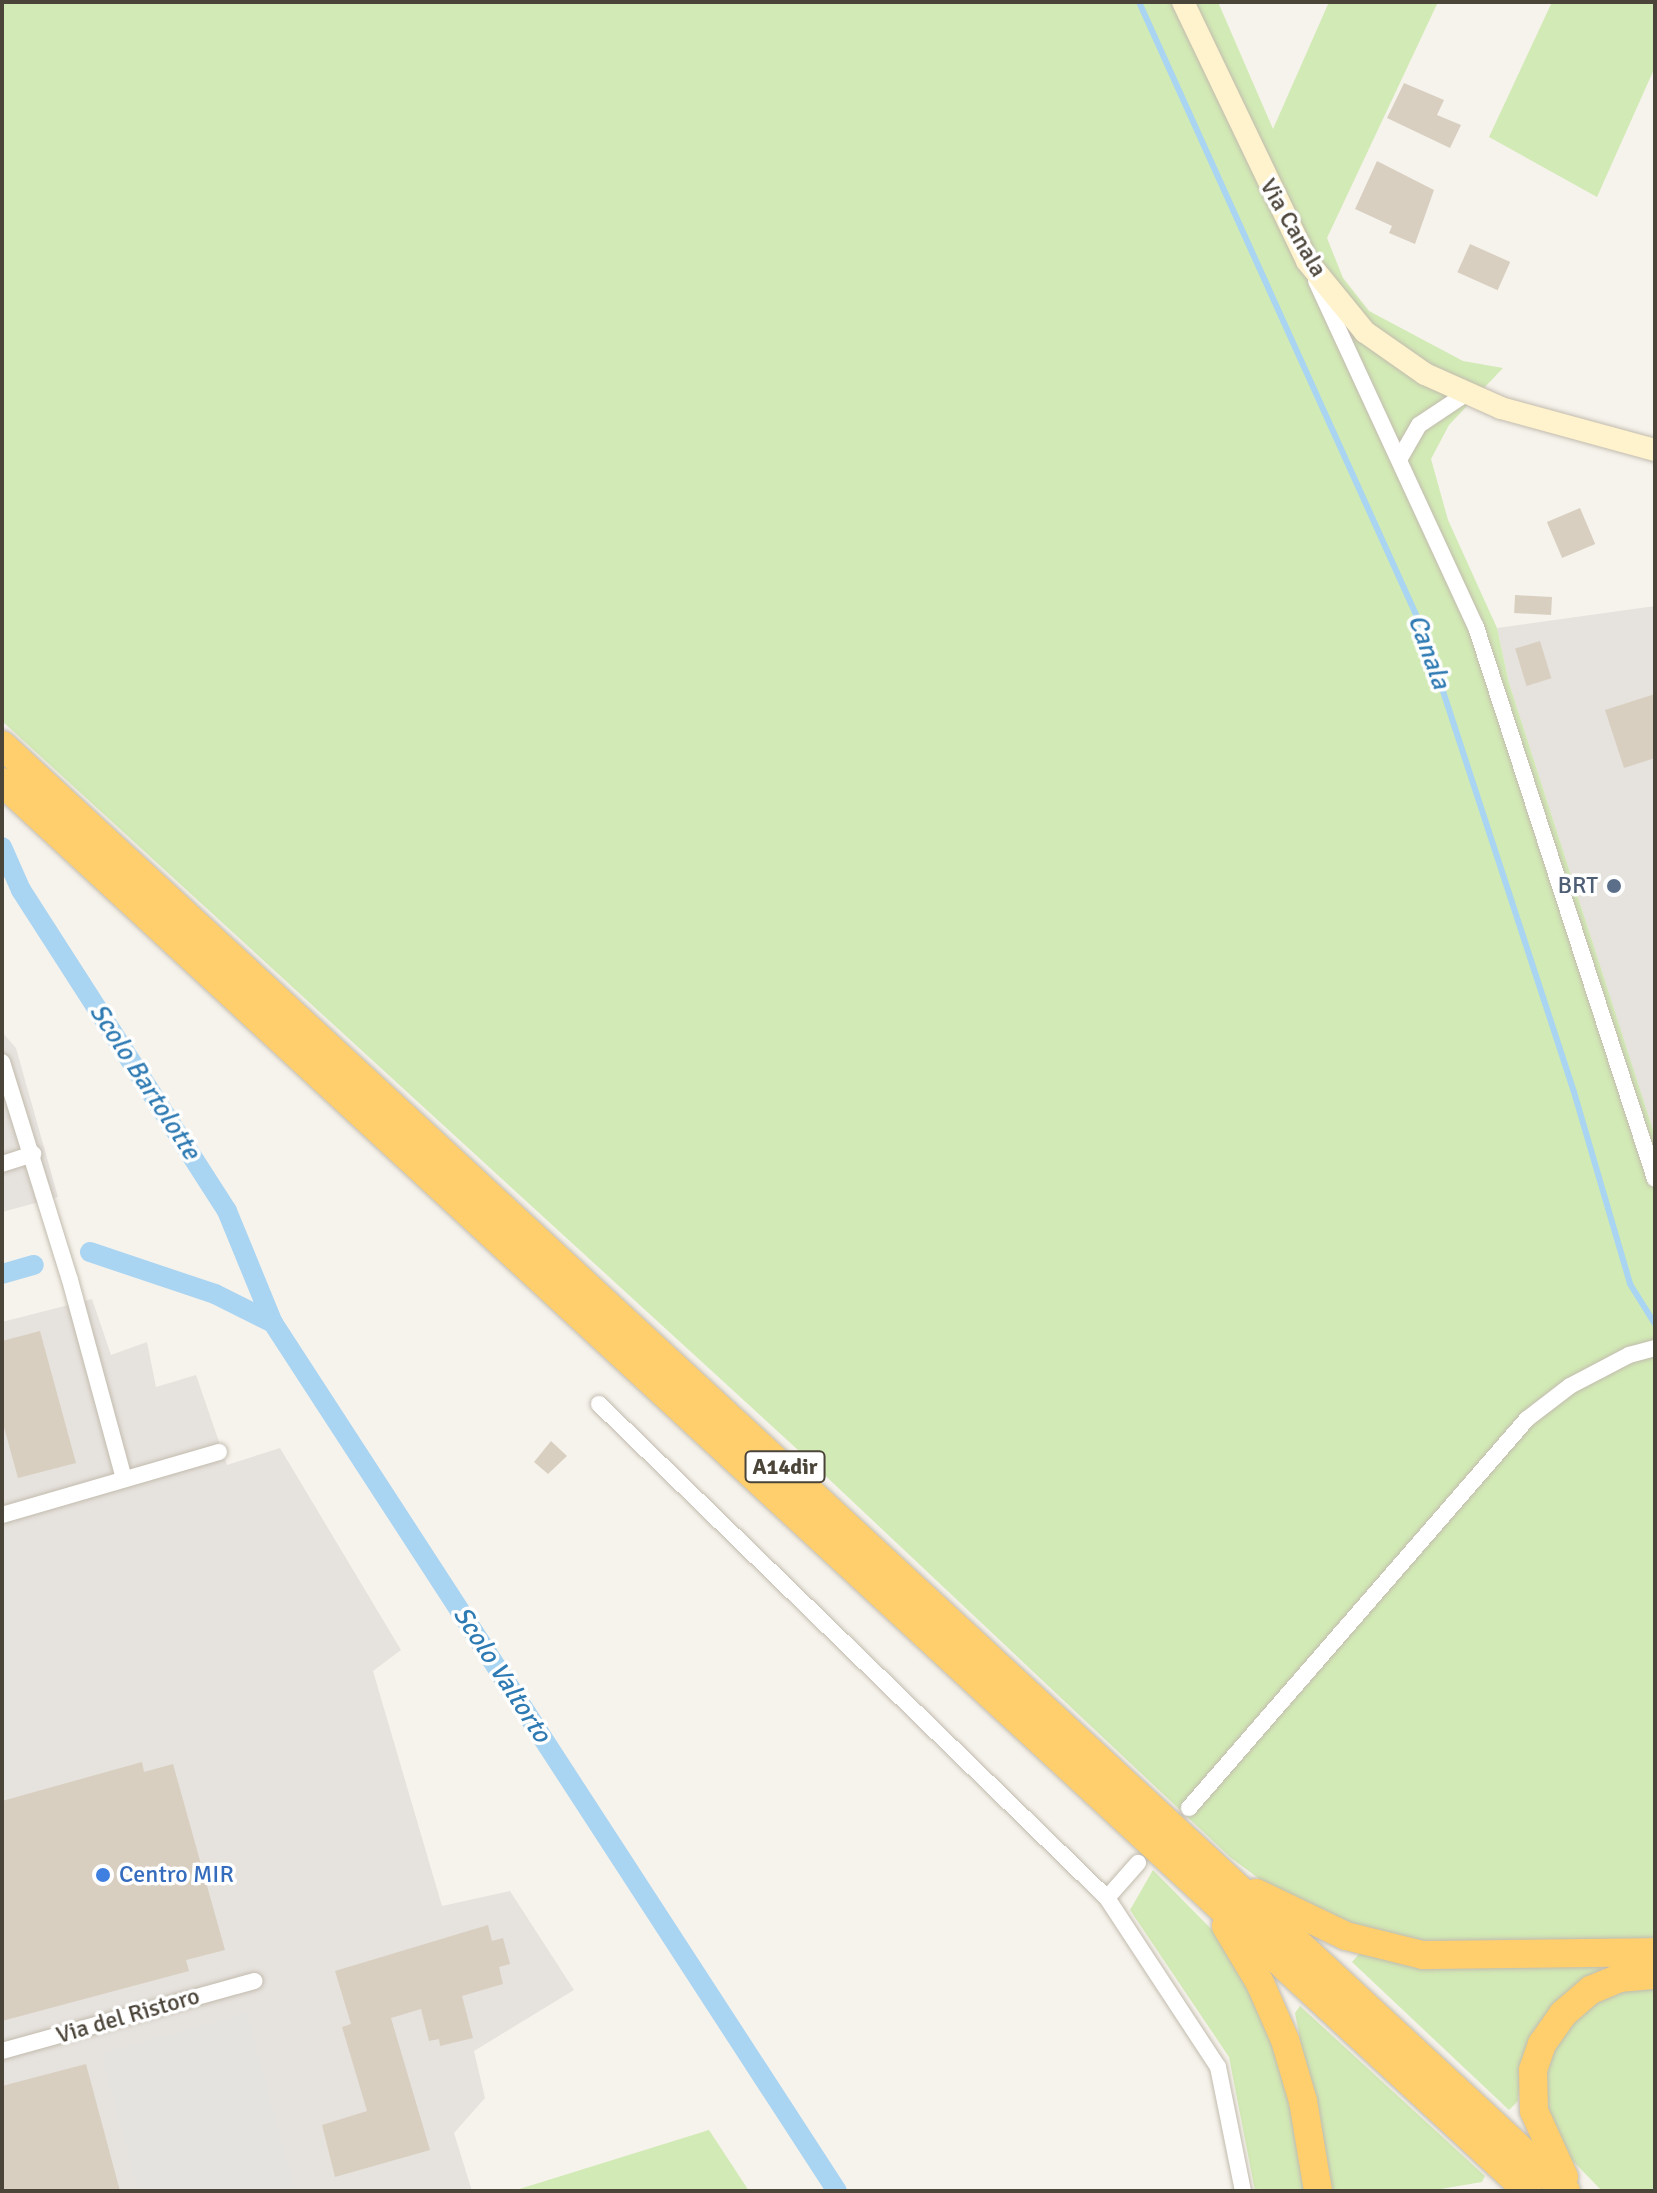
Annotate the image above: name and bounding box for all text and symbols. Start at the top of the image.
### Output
street label: Via Canala [1253,174,1333,282]
water label: Canala [1400,611,1456,693]
place label: BRT [1558,872,1598,900]
marker: BRT [1605,877,1623,895]
water label: Scolo Bartolotte [82,998,206,1166]
road number: A14dir [743,1449,827,1485]
water label: Scolo Valtorto [445,1601,557,1749]
place label: Centro MIR [119,1861,234,1889]
marker: Centro MIR [94,1866,112,1884]
street label: Via del Ristoro [53,1982,203,2050]

